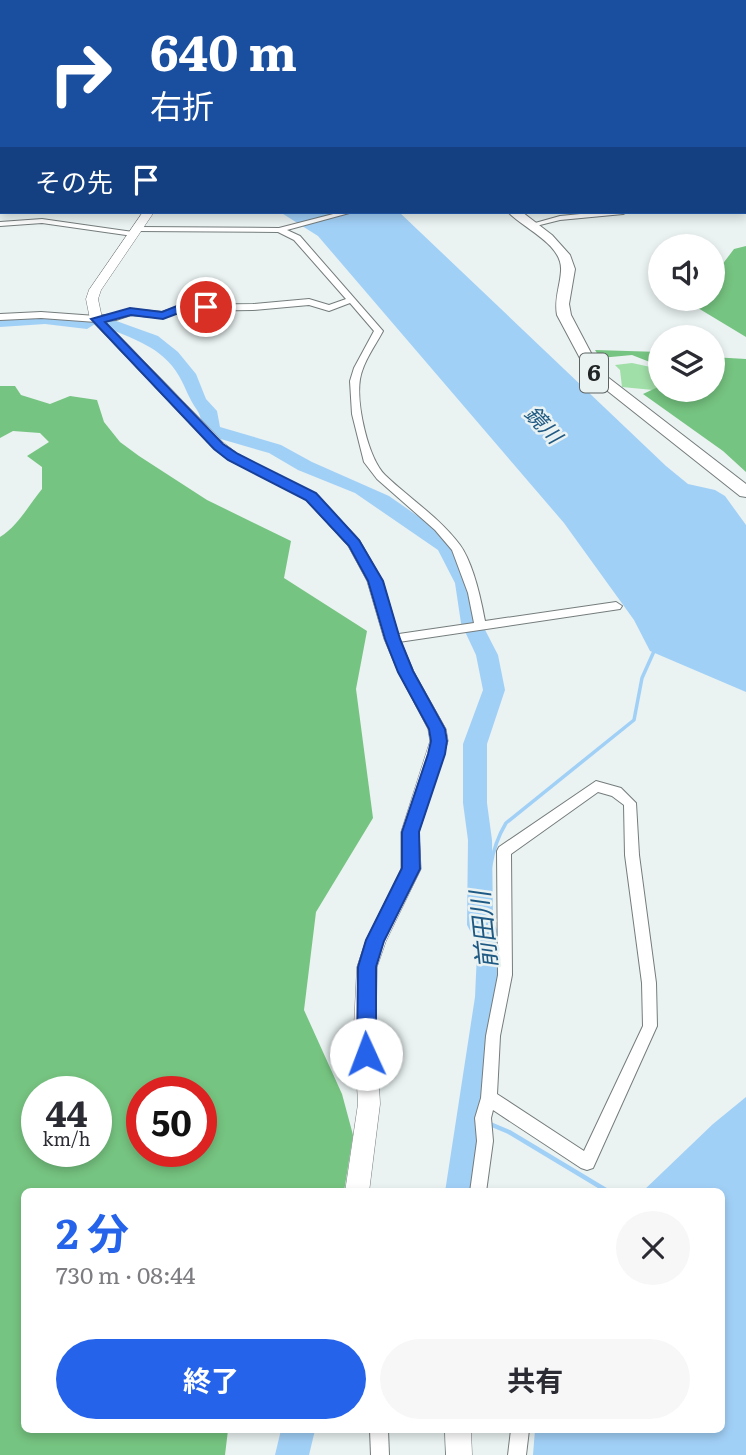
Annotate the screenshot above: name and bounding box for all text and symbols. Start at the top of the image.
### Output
text: 640 m [150,13,297,86]
icon: right [35,28,126,119]
text: 右折 [150,80,214,128]
text: その先 [35,161,113,200]
icon: arrive [127,161,165,199]
map controls [648,234,725,402]
button: sound [648,234,725,311]
pin [176,277,236,337]
icon: arrive [187,288,225,326]
button: layers [648,325,725,402]
road number: 6 [580,354,608,392]
water label: 鏡川 [519,397,572,451]
water label: 前田川 [458,886,505,971]
position arrow [329,1017,403,1091]
speed limit sign: 50 [126,1076,217,1167]
text: 44 [45,1086,88,1138]
text: km/h [43,1125,90,1152]
text: 2 分 [56,1200,129,1262]
button: close [616,1211,690,1285]
text: 730 m · 08:44 [56,1257,195,1291]
button: 終了 [56,1339,366,1419]
button: 共有 [380,1339,690,1419]

